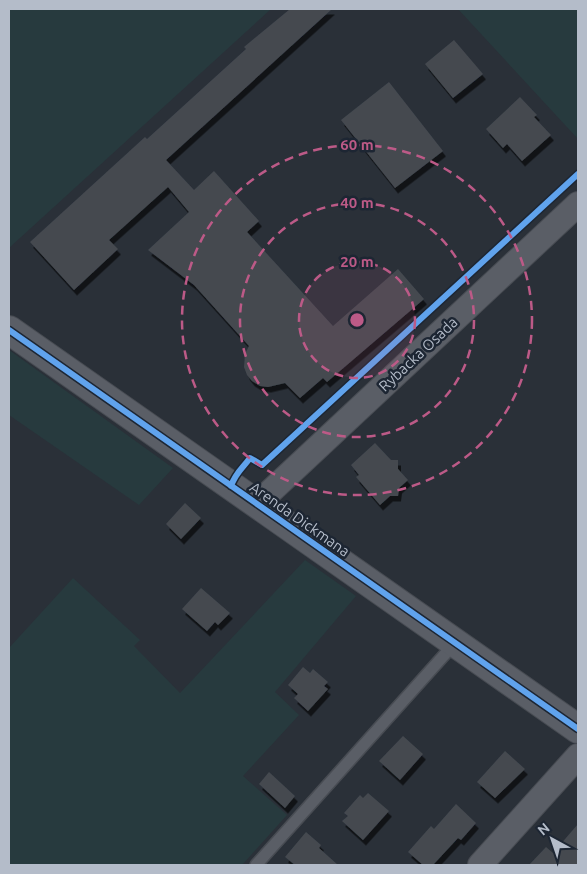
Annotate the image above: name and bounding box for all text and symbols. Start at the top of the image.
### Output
text: 60 m [340,136,374,153]
text: 40 m [340,194,374,211]
text: 20 m [340,253,374,270]
centre of rings [348,311,366,329]
street label: Rybacka Osada [375,313,461,395]
street label: Arenda Dickmana [247,478,353,560]
north arrow [527,814,577,864]
text: N [534,820,553,839]

